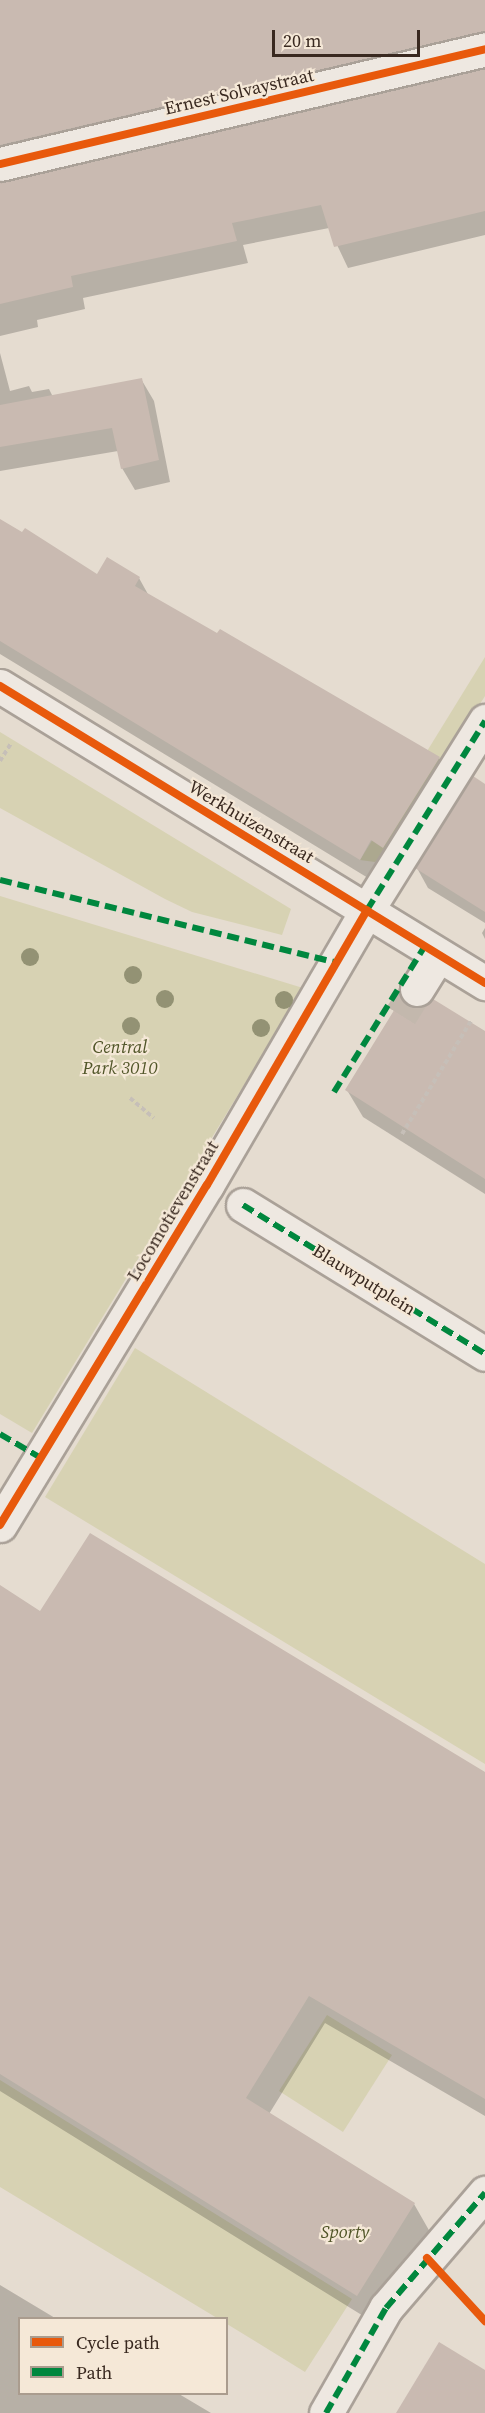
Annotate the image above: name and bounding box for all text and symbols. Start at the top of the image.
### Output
scale bar [275,18,424,56]
text: 20 m [283,28,321,53]
street label: Ernest Solvaystraat [162,64,316,120]
street label: Werkhuizenstraat [184,776,318,868]
park label: Central Park 3010 [82,1037,158,1080]
street label: Locomotievenstraat [123,1137,223,1285]
street label: Blauwputplein [309,1240,419,1320]
park label: Sporty [321,2221,369,2243]
legend [18,2317,228,2395]
text: Cycle path [76,2330,160,2355]
text: Path [76,2360,112,2385]

